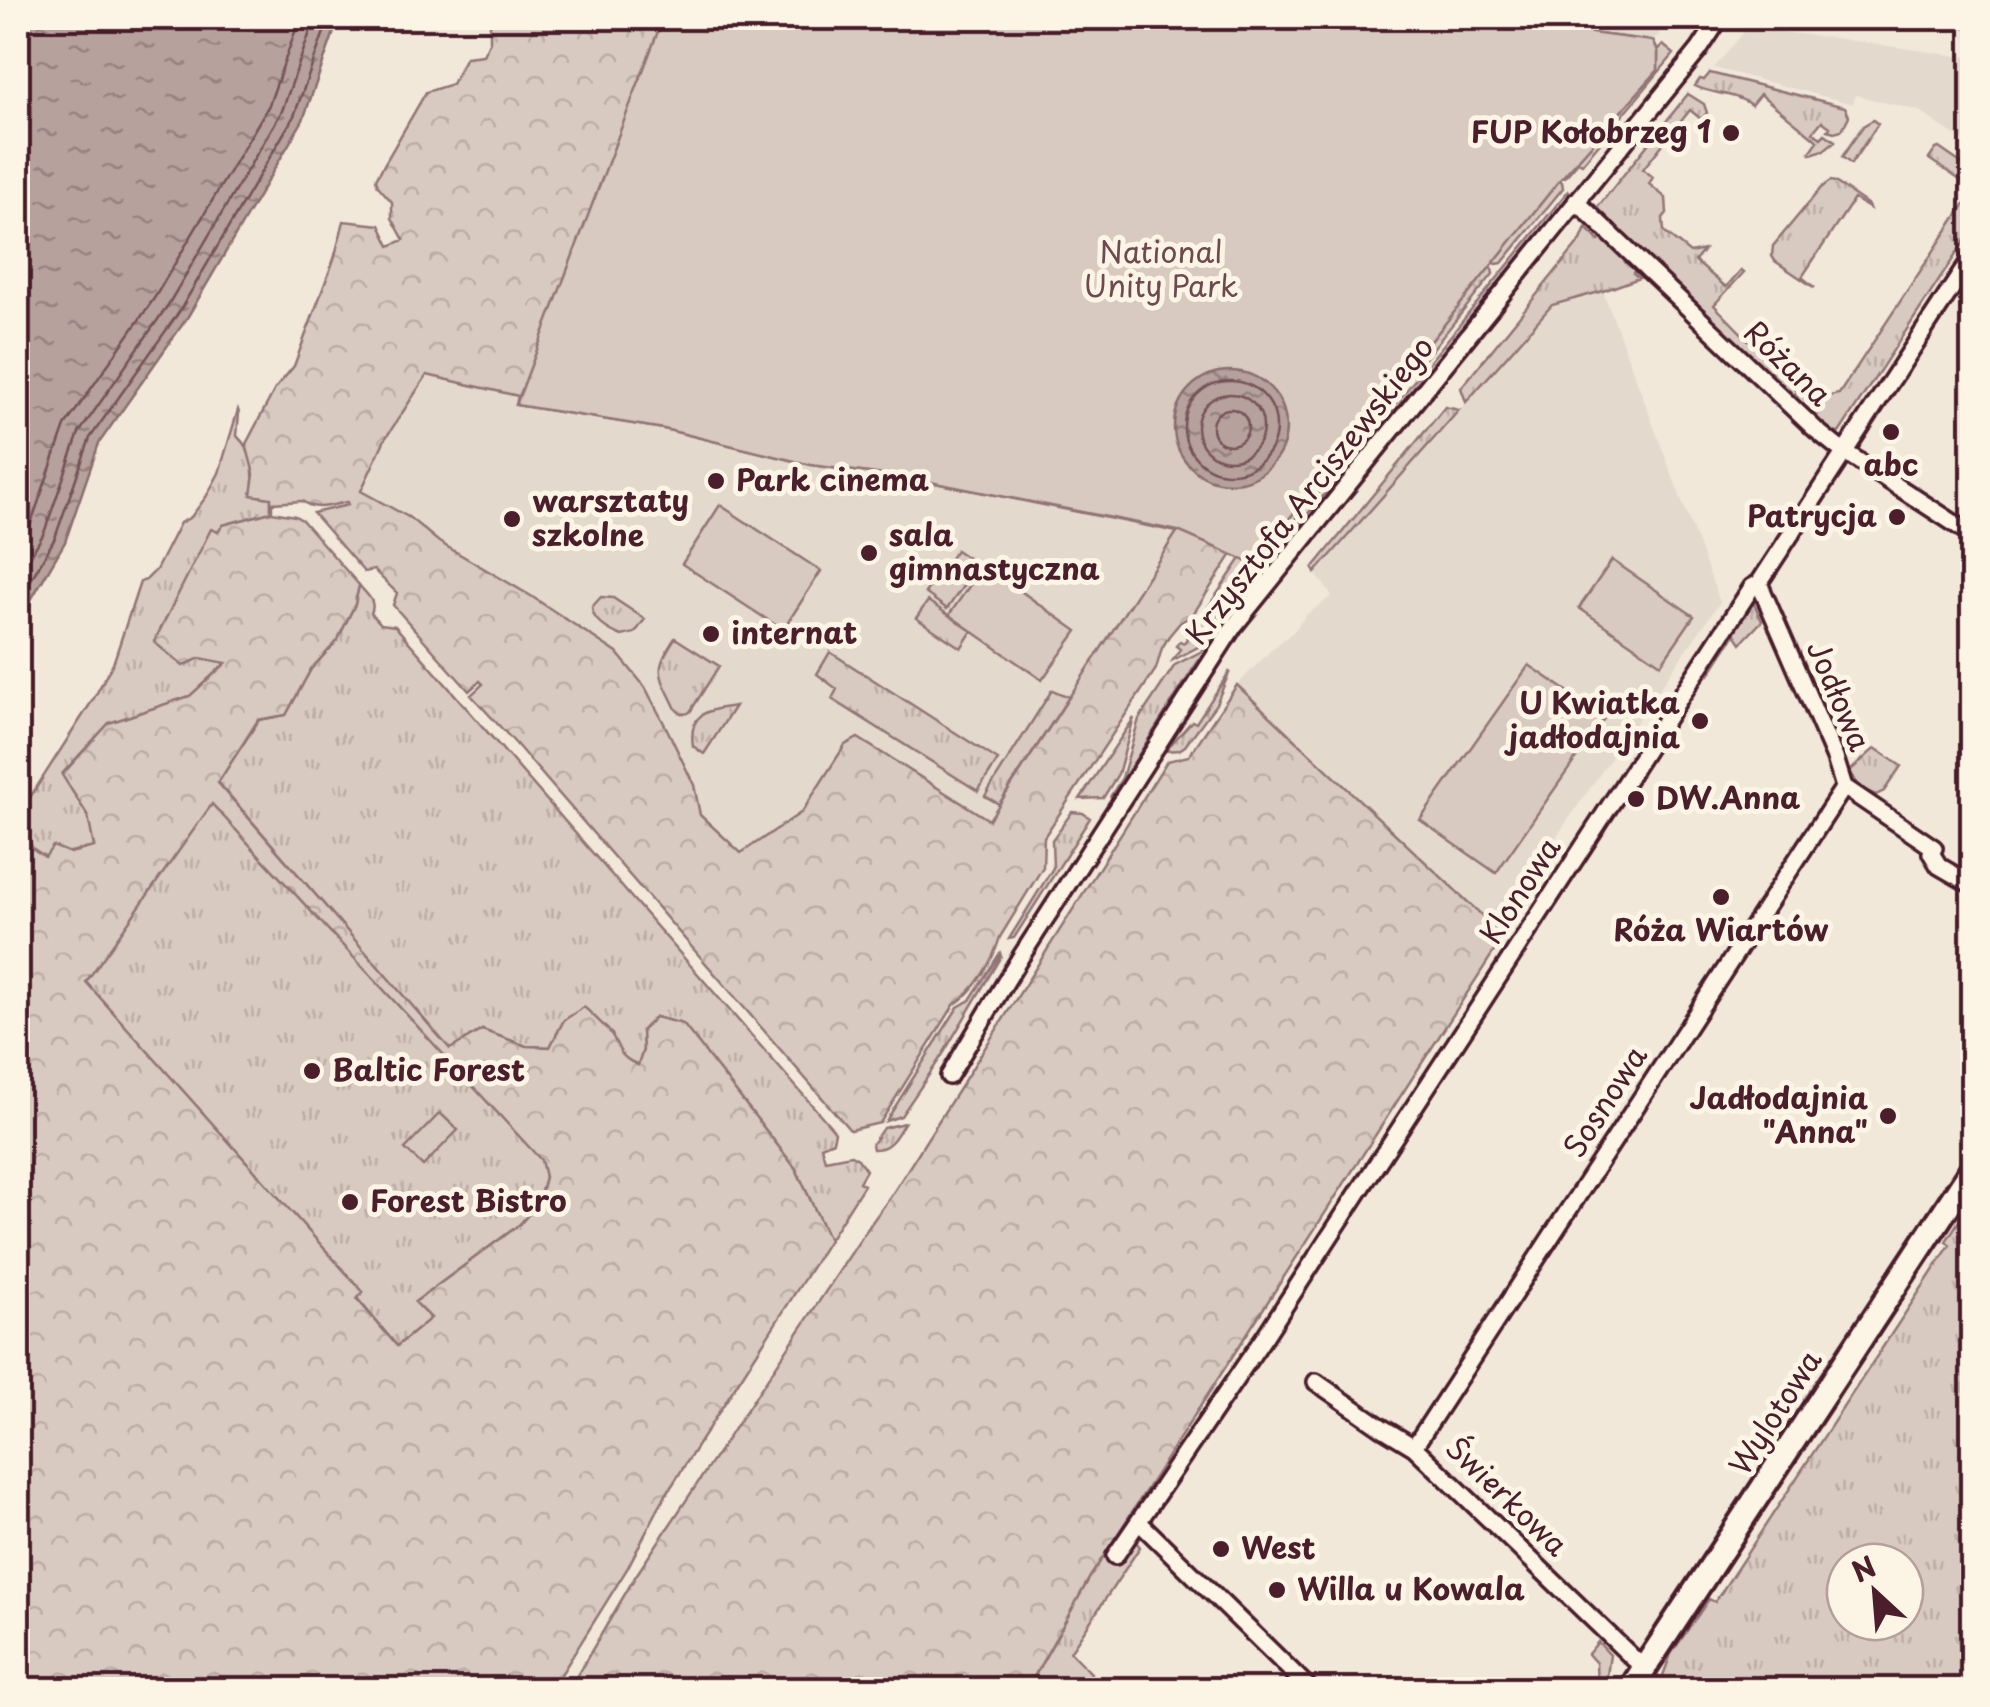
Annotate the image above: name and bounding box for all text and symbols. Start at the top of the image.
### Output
place label: FUP Kołobrzeg 1 [1471,108,1711,153]
marker: FUP Kołobrzeg 1 [1720,122,1742,144]
park label: National Unity Park [1084,228,1238,307]
street label: Różana [1735,309,1843,415]
street label: Krzysztofa Arciszewskiego [1173,326,1443,653]
marker: abc [1880,421,1902,443]
place label: abc [1863,441,1919,486]
place label: Park cinema [736,456,930,501]
marker: Park cinema [705,470,727,492]
place label: warsztaty szkolne [532,477,689,556]
place label: Patrycja [1747,492,1878,537]
marker: Patrycja [1886,506,1908,528]
marker: warsztaty szkolne [501,508,523,530]
place label: sala gimnastyczna [889,511,1101,590]
marker: sala gimnastyczna [858,542,880,564]
place label: internat [731,609,857,654]
marker: internat [700,623,722,645]
street label: Jodłowa [1797,633,1884,758]
place label: U Kwiatka jadłodajnia [1504,679,1681,758]
marker: U Kwiatka jadłodajnia [1689,710,1711,732]
place label: DW.Anna [1656,774,1801,819]
marker: DW.Anna [1625,788,1647,810]
street label: Klonowa [1467,827,1571,952]
marker: Róża Wiartów [1710,886,1732,908]
place label: Róża Wiartów [1613,906,1829,951]
street label: Sosnowa [1551,1036,1657,1165]
place label: Baltic Forest [332,1046,525,1091]
marker: Baltic Forest [301,1060,323,1082]
place label: Jadłodajnia "Anna" [1689,1074,1868,1153]
marker: Jadłodajnia "Anna" [1877,1105,1899,1127]
place label: Forest Bistro [370,1177,567,1222]
marker: Forest Bistro [339,1191,361,1213]
street label: Wylotowa [1716,1340,1832,1483]
street label: Świerkowa [1436,1425,1579,1566]
place label: West [1241,1524,1316,1569]
marker: West [1210,1538,1232,1560]
north arrow [1825,1542,1925,1642]
text: N [1844,1544,1883,1592]
place label: Willa u Kowala [1297,1565,1525,1610]
marker: Willa u Kowala [1266,1579,1288,1601]

